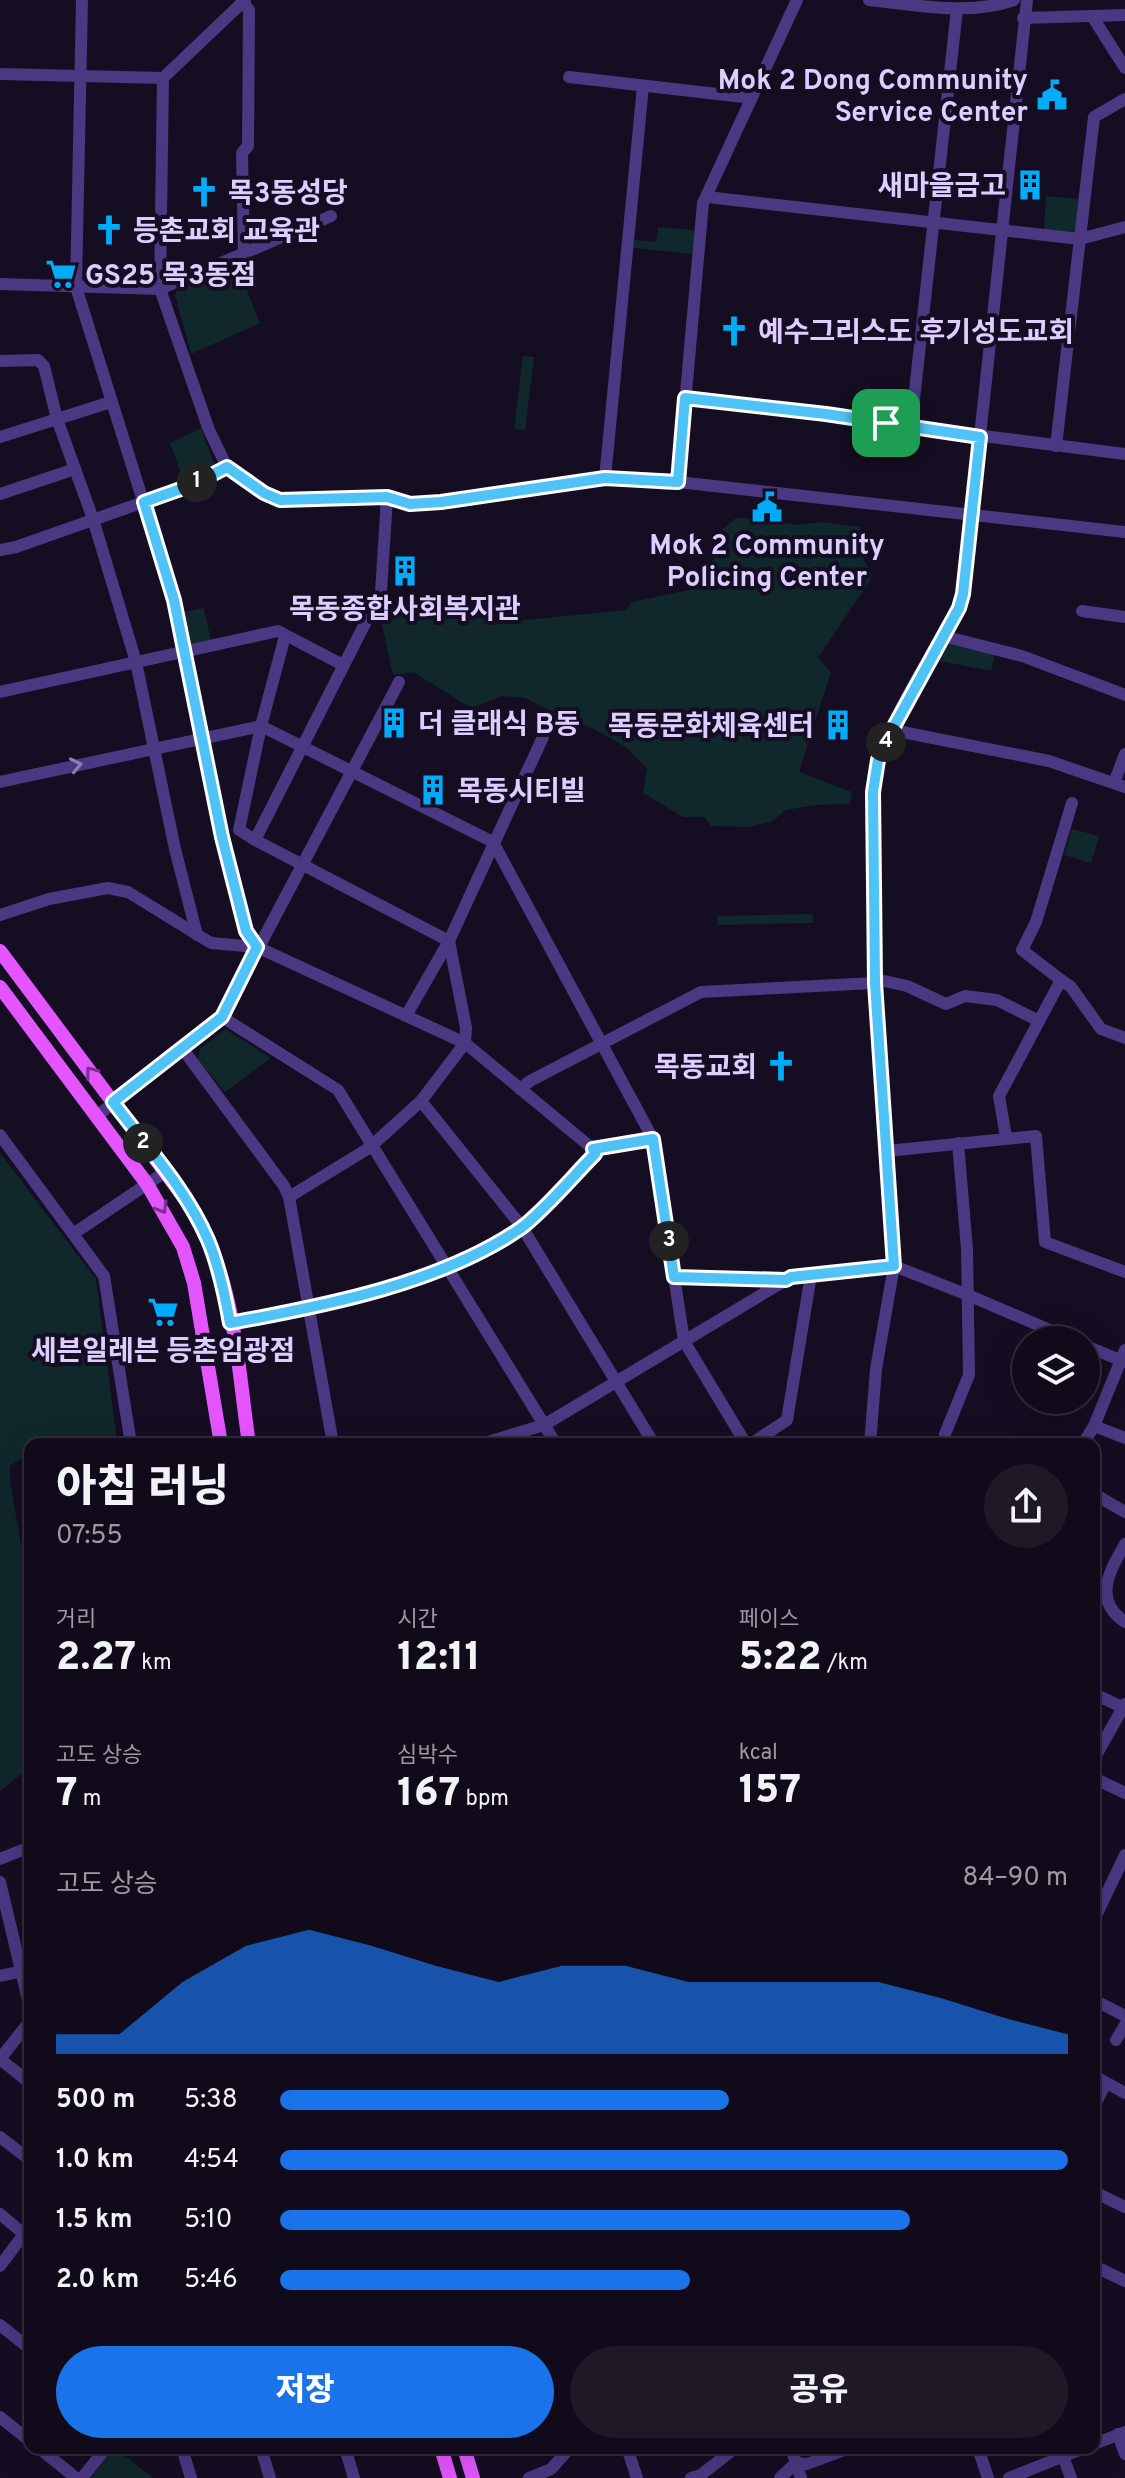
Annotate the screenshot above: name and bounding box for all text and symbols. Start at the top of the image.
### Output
place label: Mok 2 Dong Community Service Center [718,64,1028,132]
public building icon: Mok 2 Dong Community Service Center [1035,78,1069,112]
building icon: 새마을금고 [1013,168,1047,202]
place label: 새마을금고 [877,170,1006,206]
church icon: 목3동성당 [187,175,221,209]
place label: 목3동성당 [228,177,348,213]
church icon: 등촌교회 교육관 [92,213,126,247]
place label: 등촌교회 교육관 [133,215,320,251]
supermarket icon: GS25 목3동점 [44,257,78,291]
place label: GS25 목3동점 [85,259,256,295]
church icon: 예수그리스도 후기성도교회 [717,314,751,348]
place label: 예수그리스도 후기성도교회 [758,316,1074,352]
pin [852,389,920,457]
icon: arrive [864,401,908,445]
pin: 1 [177,462,217,502]
text: 1 [193,468,201,495]
public building icon: Mok 2 Community Policing Center [750,490,784,524]
place label: Mok 2 Community Policing Center [649,529,885,597]
building icon: 목동종합사회복지관 [388,554,422,588]
place label: 목동종합사회복지관 [289,593,521,629]
building icon: 더 클래식 B동 [377,706,411,740]
place label: 더 클래식 B동 [418,708,580,744]
building icon: 목동문화체육센터 [821,708,855,742]
place label: 목동문화체육센터 [608,710,814,746]
pin: 4 [866,722,906,762]
text: 4 [879,728,893,755]
one-way arrow [69,757,83,774]
building icon: 목동시티빌 [416,773,450,807]
place label: 목동시티빌 [457,775,586,811]
church icon: 목동교회 [764,1049,798,1083]
place label: 목동교회 [654,1051,757,1087]
one-way arrow [86,1066,100,1081]
pin: 2 [123,1123,163,1163]
text: 2 [136,1129,150,1156]
one-way arrow [152,1199,168,1214]
pin: 3 [649,1221,689,1261]
text: 3 [662,1227,676,1254]
supermarket icon: 세븐일레븐 등촌임광점 [146,1295,180,1329]
map controls [1012,1326,1100,1414]
button: layers [1012,1326,1100,1414]
place label: 세븐일레븐 등촌임광점 [31,1335,295,1371]
text: 아침 러닝 [56,1462,229,1518]
button: share [984,1464,1068,1548]
text: 07:55 [56,1520,123,1553]
text: 거리 [56,1607,96,1634]
text: 시간 [397,1607,438,1634]
text: 페이스 [739,1607,799,1634]
text: 2.27 [56,1634,136,1684]
text: 12:11 [397,1634,481,1684]
text: 5:22 [739,1634,822,1684]
text: km [136,1650,172,1677]
text: /km [822,1650,868,1677]
text: kcal [739,1740,778,1767]
text: 고도 상승 [56,1743,142,1770]
text: 심박수 [397,1743,458,1770]
text: 157 [739,1767,801,1817]
text: 7 [56,1770,78,1820]
text: 167 [397,1770,460,1820]
text: m [78,1786,101,1813]
text: bpm [460,1786,509,1813]
text: 84–90 m [963,1862,1068,1895]
text: 고도 상승 [56,1869,158,1902]
text: 500 m [56,2084,135,2117]
text: 5:38 [184,2084,238,2117]
text: 1.0 km [56,2144,134,2177]
text: 4:54 [184,2144,239,2177]
text: 1.5 km [56,2204,133,2237]
text: 5:10 [184,2204,232,2237]
text: 2.0 km [56,2264,139,2297]
text: 5:46 [184,2264,238,2297]
button: 저장 [56,2346,554,2438]
button: 공유 [570,2346,1068,2438]

